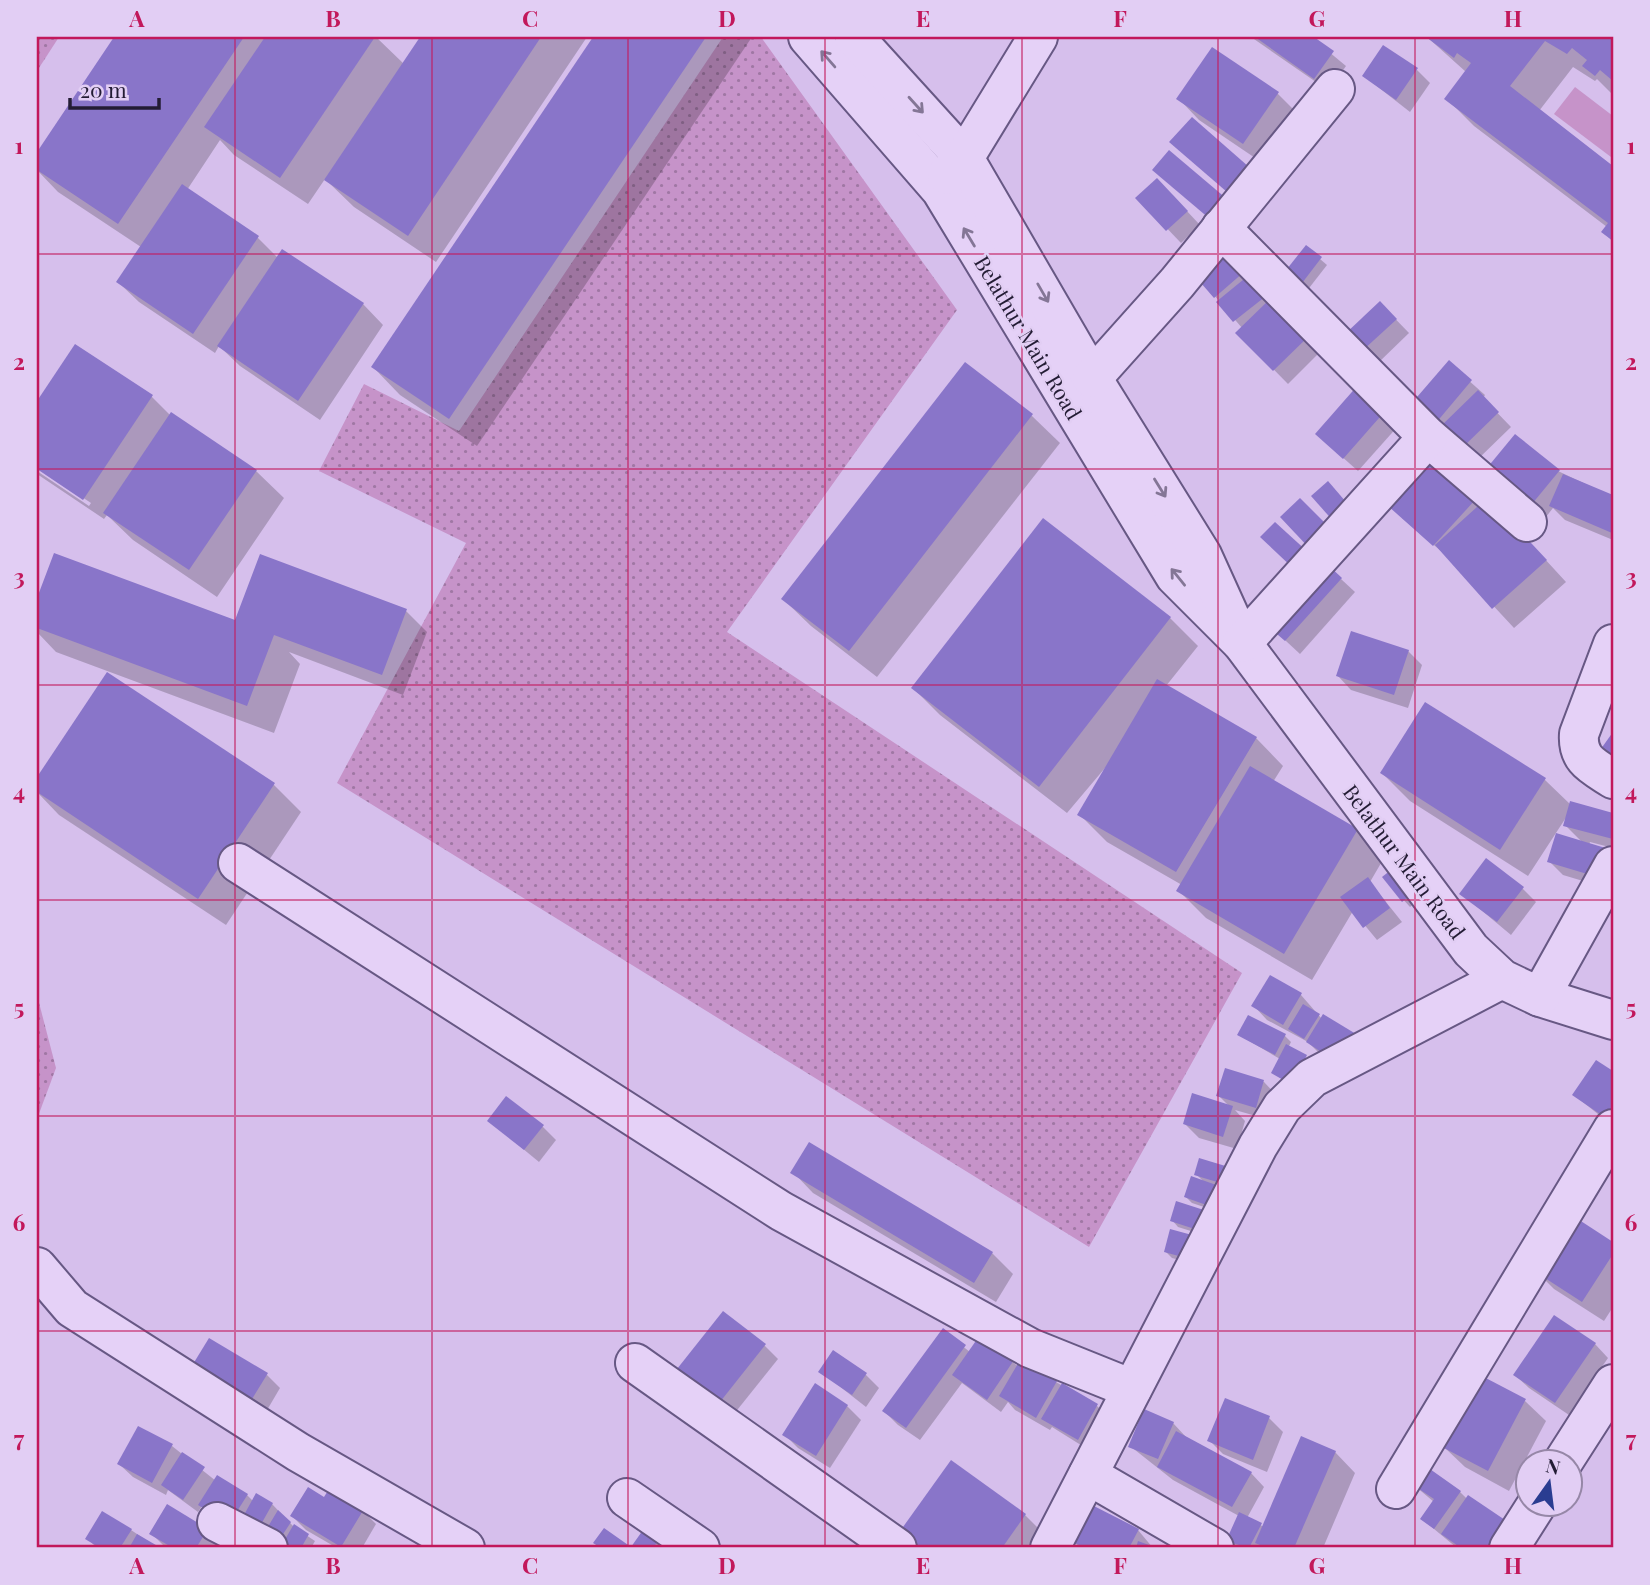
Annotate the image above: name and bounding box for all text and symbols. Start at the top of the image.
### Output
text: A [128,2,145,33]
text: B [325,2,341,33]
text: C [522,2,538,33]
text: D [718,2,736,33]
text: E [916,2,930,33]
text: F [1113,2,1127,33]
text: G [1309,2,1326,33]
text: H [1504,2,1522,33]
one-way arrow [820,51,836,69]
scale bar [70,66,159,110]
text: 20 m [80,75,127,103]
one-way arrow [908,96,924,114]
text: 1 [15,129,24,160]
text: 1 [1627,129,1636,160]
one-way arrow [962,227,976,247]
street label: Belathur Main Road [969,250,1089,424]
one-way arrow [1036,282,1050,302]
text: 2 [13,345,25,376]
text: 2 [1625,345,1637,376]
one-way arrow [1154,477,1168,497]
text: 3 [13,560,25,591]
text: 3 [1625,560,1637,591]
one-way arrow [1170,568,1186,586]
text: 4 [13,775,25,806]
text: 4 [1625,775,1637,806]
street label: Belathur Main Road [1338,778,1472,944]
text: 5 [14,991,24,1022]
text: 5 [1626,991,1636,1022]
text: 6 [13,1206,26,1237]
text: 6 [1625,1206,1638,1237]
text: 7 [14,1422,25,1453]
text: 7 [1626,1422,1637,1453]
north arrow [1514,1448,1584,1518]
text: N [1544,1451,1563,1480]
text: A [128,1549,145,1580]
text: B [325,1549,341,1580]
text: C [522,1549,538,1580]
text: D [718,1549,736,1580]
text: E [916,1549,930,1580]
text: F [1113,1549,1127,1580]
text: G [1309,1549,1326,1580]
text: H [1504,1549,1522,1580]

